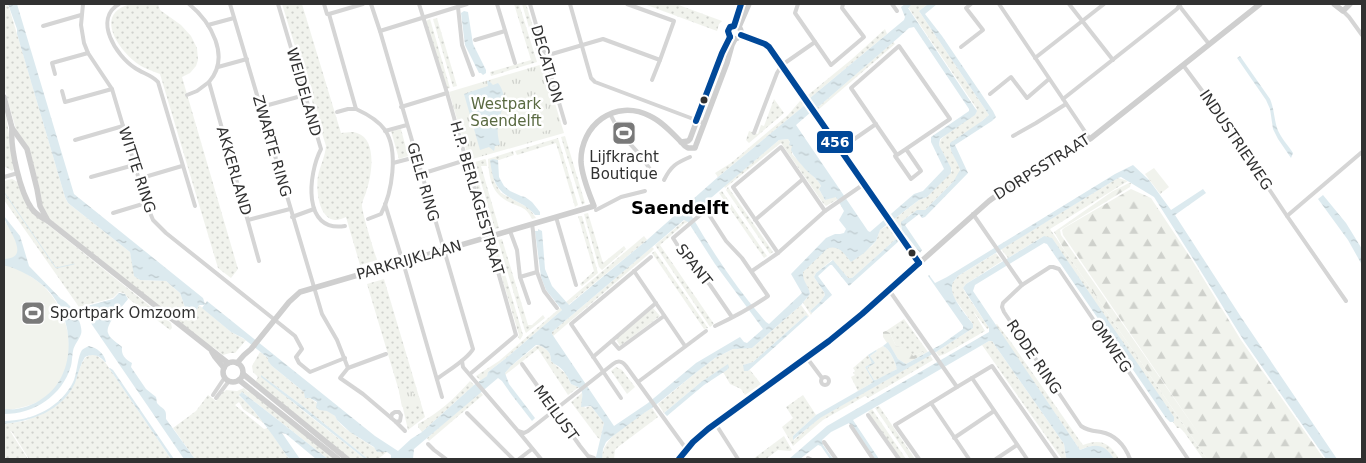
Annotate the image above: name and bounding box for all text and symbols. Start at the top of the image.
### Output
street label: DECATLON [527,23,567,105]
street label: WEIDELAND [283,46,325,138]
street label: INDUSTRIEWEG [1196,86,1276,194]
street label: ZWARTE RING [249,93,295,199]
park label: Westpark Saendelft [470,95,542,130]
unlabelled marker [699,95,709,105]
street label: H.P. BERLAGESTRAAT [446,119,508,278]
sports icon: Lijfkracht Boutique [611,120,637,146]
street label: WITTE RING [115,125,159,215]
street label: AKKERLAND [213,125,255,217]
line badge: 456 [816,130,854,154]
street label: DORPSSTRAAT [991,130,1094,204]
text: 456 [820,134,850,150]
street label: GELE RING [403,140,443,224]
place label: Lijfkracht Boutique [589,148,659,183]
district label: Saendelft [631,197,729,218]
street label: PARKRIJKLAAN [354,236,464,284]
street label: SPANT [672,240,716,290]
unlabelled marker [907,248,917,258]
sports icon: Sportpark Omzoom [20,300,46,326]
place label: Sportpark Omzoom [50,304,196,322]
street label: RODE RING [1003,316,1065,398]
street label: OMWEG [1087,316,1135,376]
street label: MEILUST [530,382,583,445]

